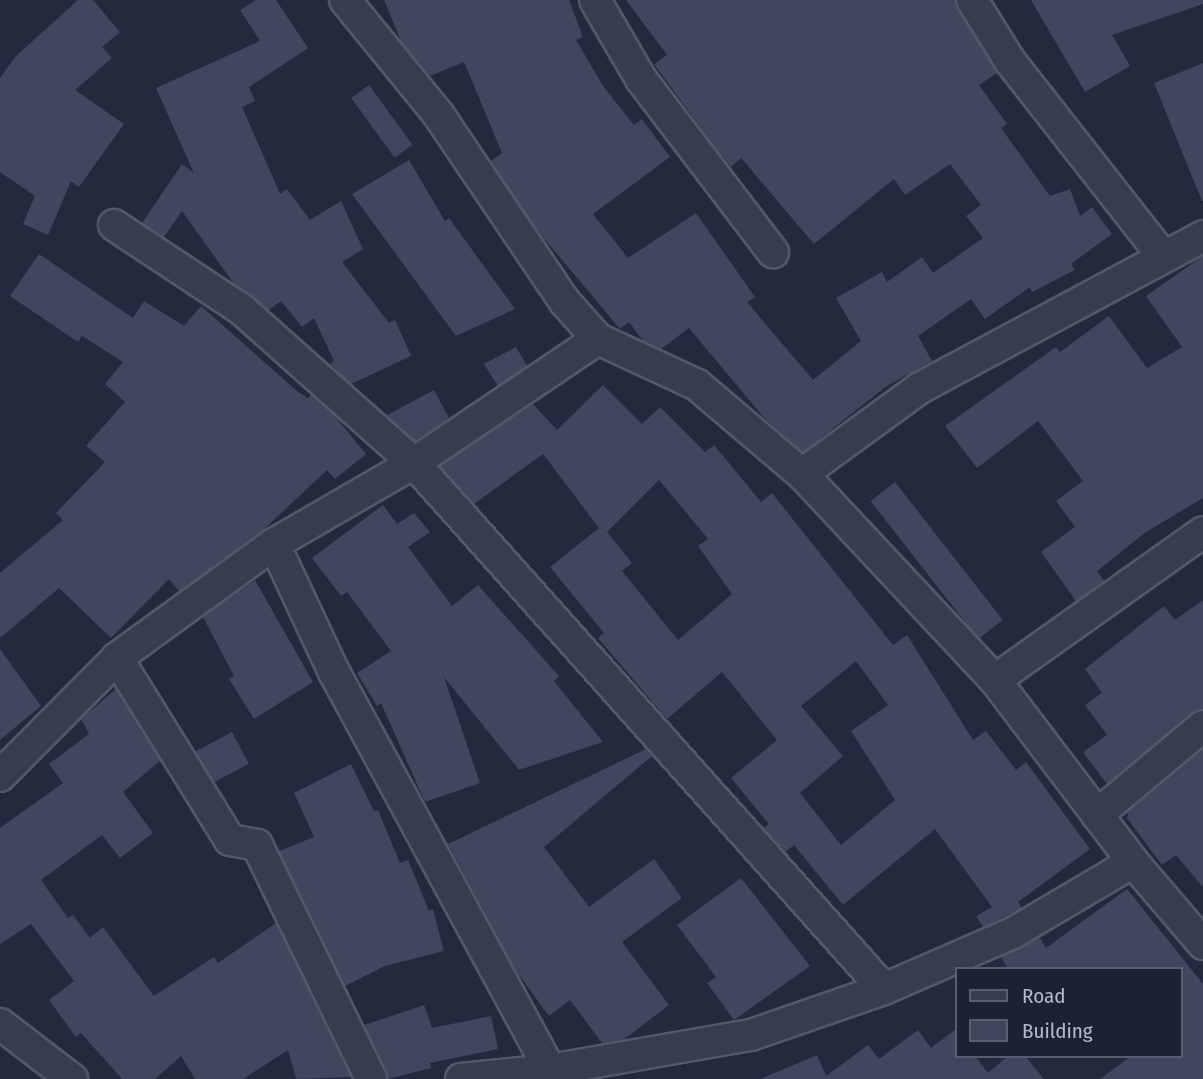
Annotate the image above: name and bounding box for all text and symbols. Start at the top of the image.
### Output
legend [954,967,1182,1058]
text: Road [1022,983,1066,1009]
text: Building [1022,1018,1093,1044]

